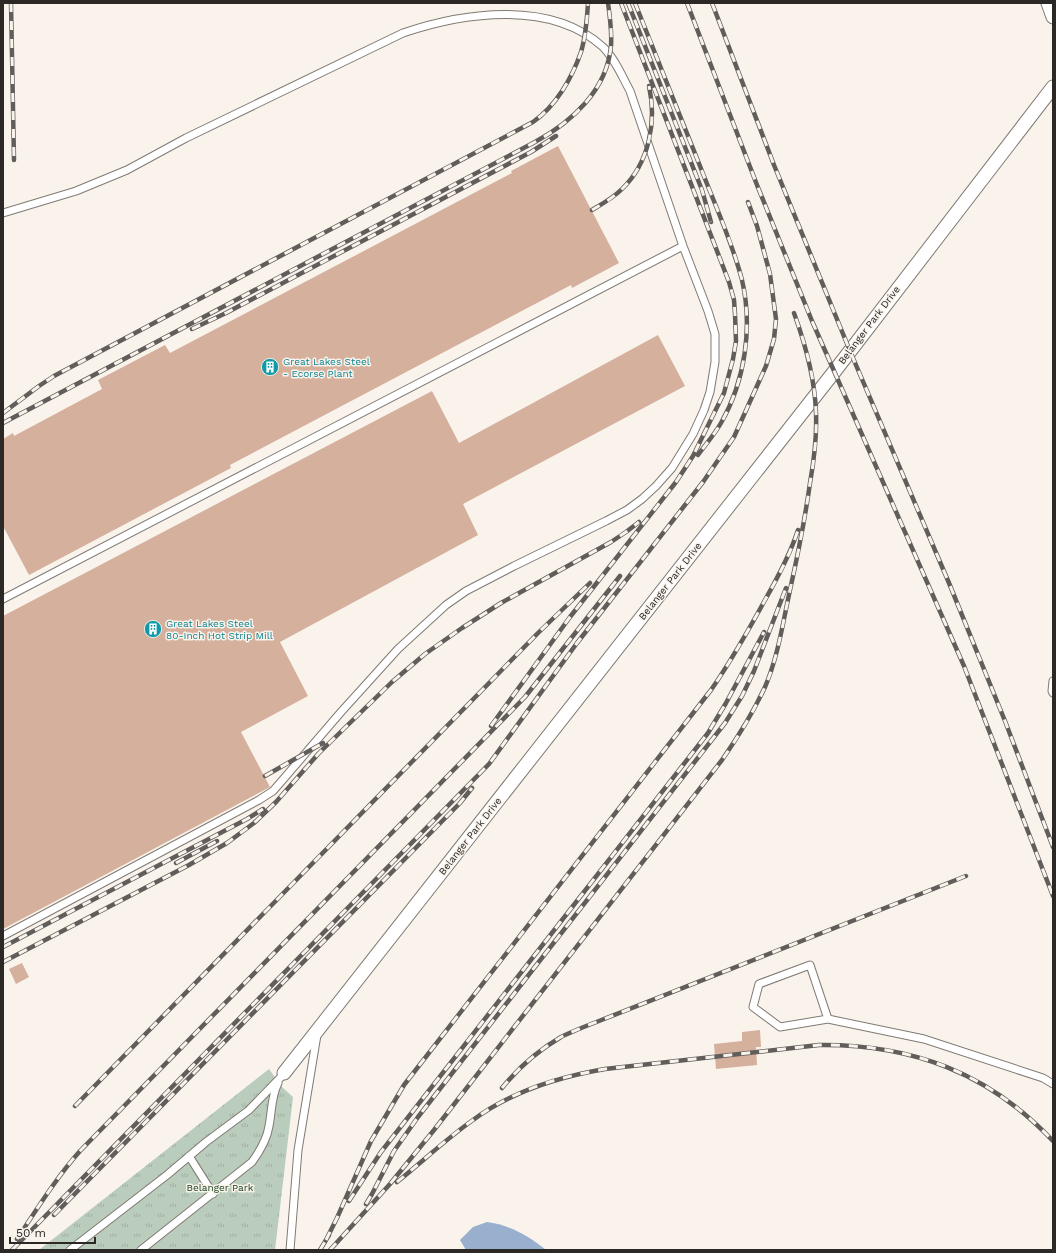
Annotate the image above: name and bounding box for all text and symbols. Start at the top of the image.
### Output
street label: Belanger Park Drive [836,284,902,366]
place label: Great Lakes Steel - Ecorse Plant [283,356,370,379]
building icon: Great Lakes Steel - Ecorse Plant [260,357,280,377]
street label: Belanger Park Drive [636,540,704,622]
place label: Great Lakes Steel 80-Inch Hot Strip Mill [166,618,273,641]
building icon: Great Lakes Steel 80-Inch Hot Strip Mill [143,619,163,639]
street label: Belanger Park Drive [436,795,504,877]
park label: Belanger Park [186,1182,254,1193]
scale bar [10,1219,95,1245]
text: 50 m [16,1226,46,1240]

